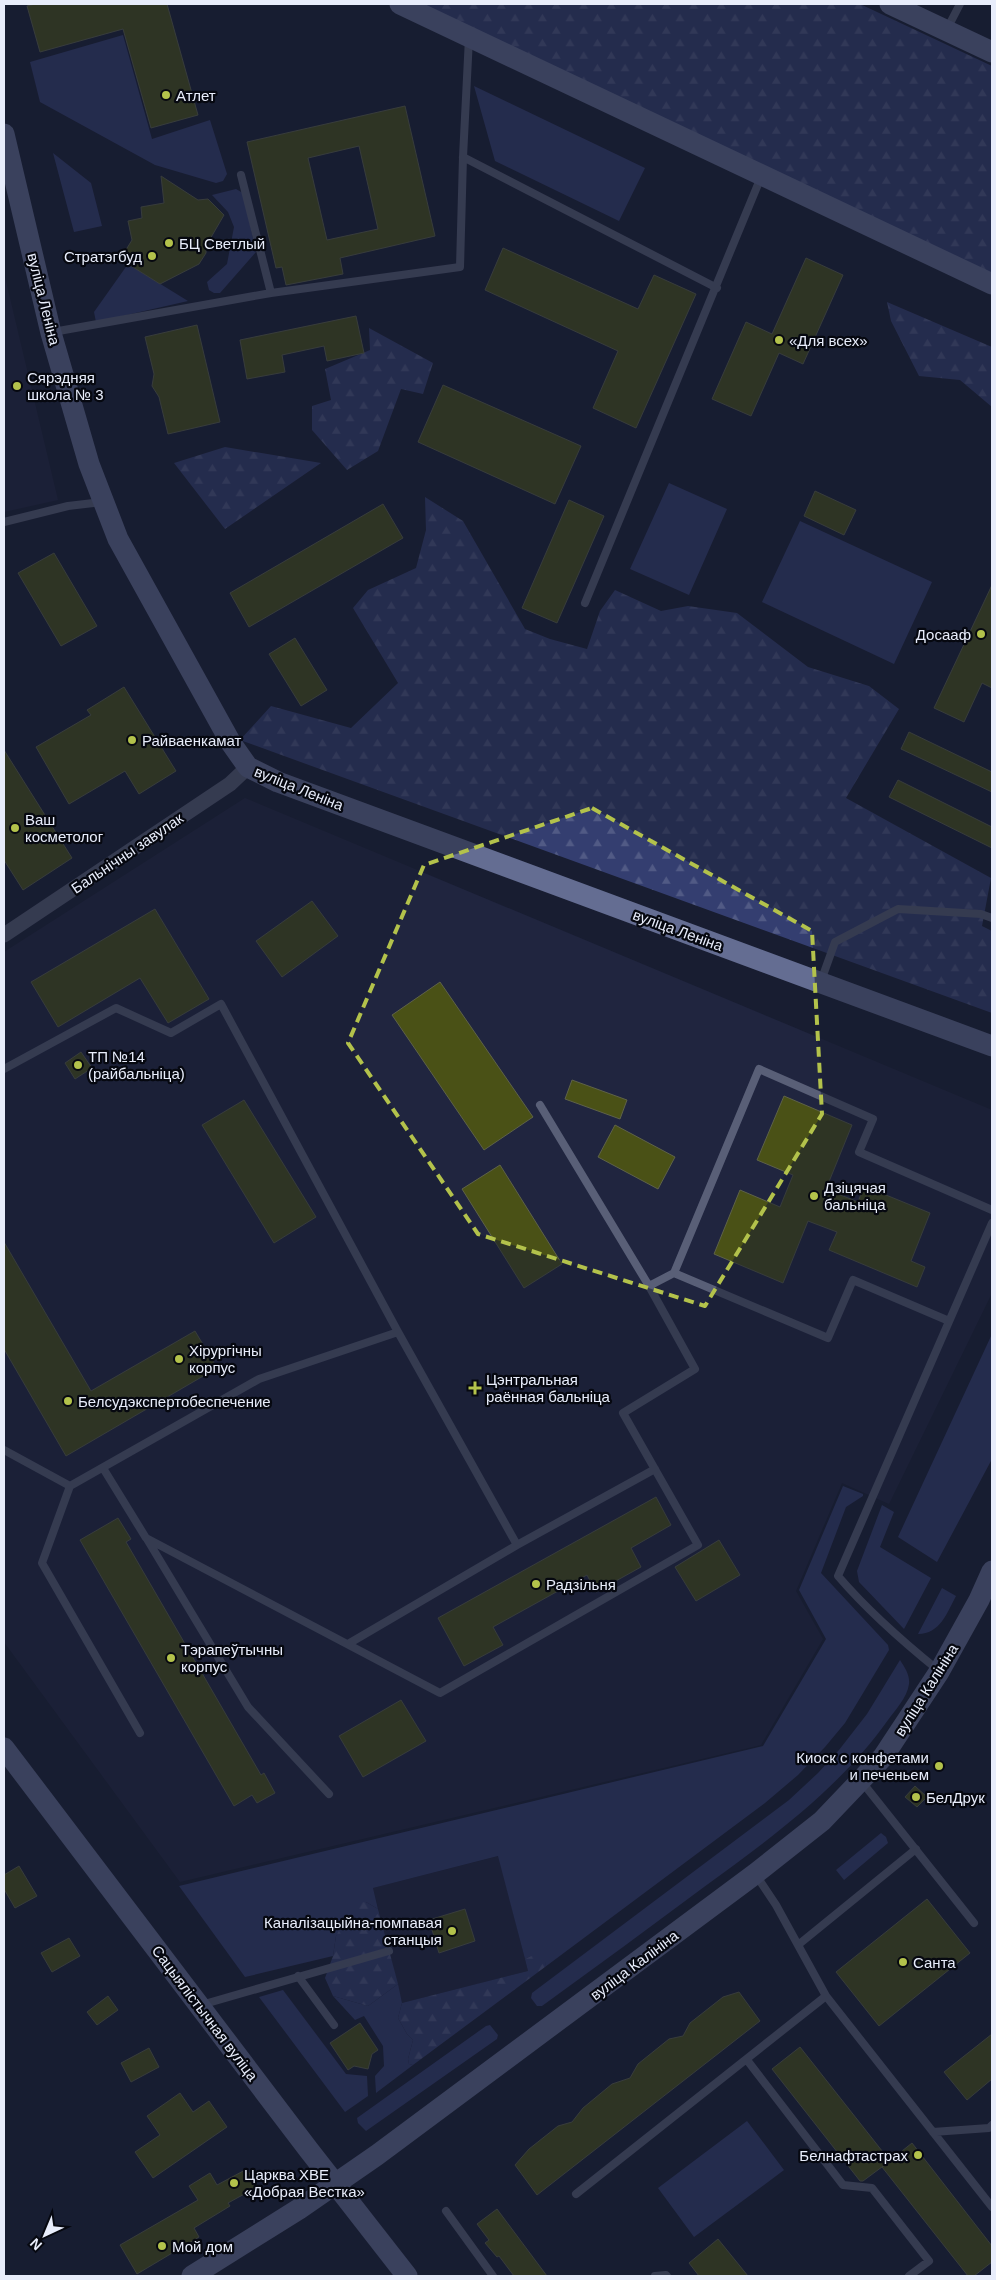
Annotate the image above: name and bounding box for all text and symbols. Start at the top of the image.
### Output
place label: Атлет [176,87,216,104]
marker: Атлет [160,89,172,101]
place label: БЦ Светлый [179,235,265,252]
marker: БЦ Светлый [163,237,175,249]
place label: Стратэгбуд [64,248,142,265]
marker: Стратэгбуд [146,250,158,262]
street label: вуліца Леніна [24,251,64,347]
place label: «Для всех» [789,332,868,349]
marker: «Для всех» [773,334,785,346]
place label: Сярэдняя школа № 3 [27,369,104,403]
marker: Сярэдняя школа № 3 [11,380,23,392]
place label: Досааф [916,626,971,643]
marker: Досааф [975,628,987,640]
place label: Райваенкамат [142,732,242,749]
marker: Райваенкамат [126,734,138,746]
street label: вуліца Леніна [252,762,347,814]
street label: Бальнічны завулак [68,809,186,897]
place label: Ваш косметолог [25,811,104,845]
marker: Ваш косметолог [9,822,21,834]
street label: вуліца Леніна [631,906,726,954]
place label: ТП №14 (райбальніца) [88,1048,185,1082]
marker: ТП №14 (райбальніца) [72,1059,84,1071]
place label: Дзіцячая бальніца [824,1179,886,1213]
marker: Дзіцячая бальніца [808,1190,820,1202]
place label: Хірургічны корпус [189,1342,262,1376]
marker: Хірургічны корпус [173,1353,185,1365]
place label: Цэнтральная раённая бальніца [486,1371,611,1405]
marker: Цэнтральная раённая бальніца [468,1381,482,1395]
place label: Белсудэкспертобеспечение [78,1393,271,1410]
marker: Белсудэкспертобеспечение [62,1395,74,1407]
place label: Радзільня [546,1576,616,1593]
marker: Радзільня [530,1578,542,1590]
street label: вуліца Калініна [891,1640,961,1739]
place label: Тэрапеўтычны корпус [181,1641,283,1675]
marker: Тэрапеўтычны корпус [165,1652,177,1664]
place label: Киоск с конфетами и печеньем [796,1749,929,1783]
marker: Киоск с конфетами и печеньем [933,1760,945,1772]
place label: БелДрук [926,1789,985,1806]
marker: БелДрук [910,1791,922,1803]
place label: Каналізацыйна-помпавая станцыя [264,1914,442,1948]
marker: Каналізацыйна-помпавая станцыя [446,1925,458,1937]
street label: вуліца Калініна [587,1926,682,2004]
street label: Сацыялістычная вуліца [149,1942,262,2084]
place label: Санта [913,1954,956,1971]
marker: Санта [897,1956,909,1968]
place label: Белнафтастрах [799,2147,908,2164]
marker: Белнафтастрах [912,2149,924,2161]
place label: Царква ХВЕ «Добрая Вестка» [244,2166,365,2200]
marker: Царква ХВЕ «Добрая Вестка» [228,2177,240,2189]
north arrow [20,2210,70,2260]
text: N [27,2235,45,2254]
place label: Мой дом [172,2238,233,2255]
marker: Мой дом [156,2240,168,2252]

